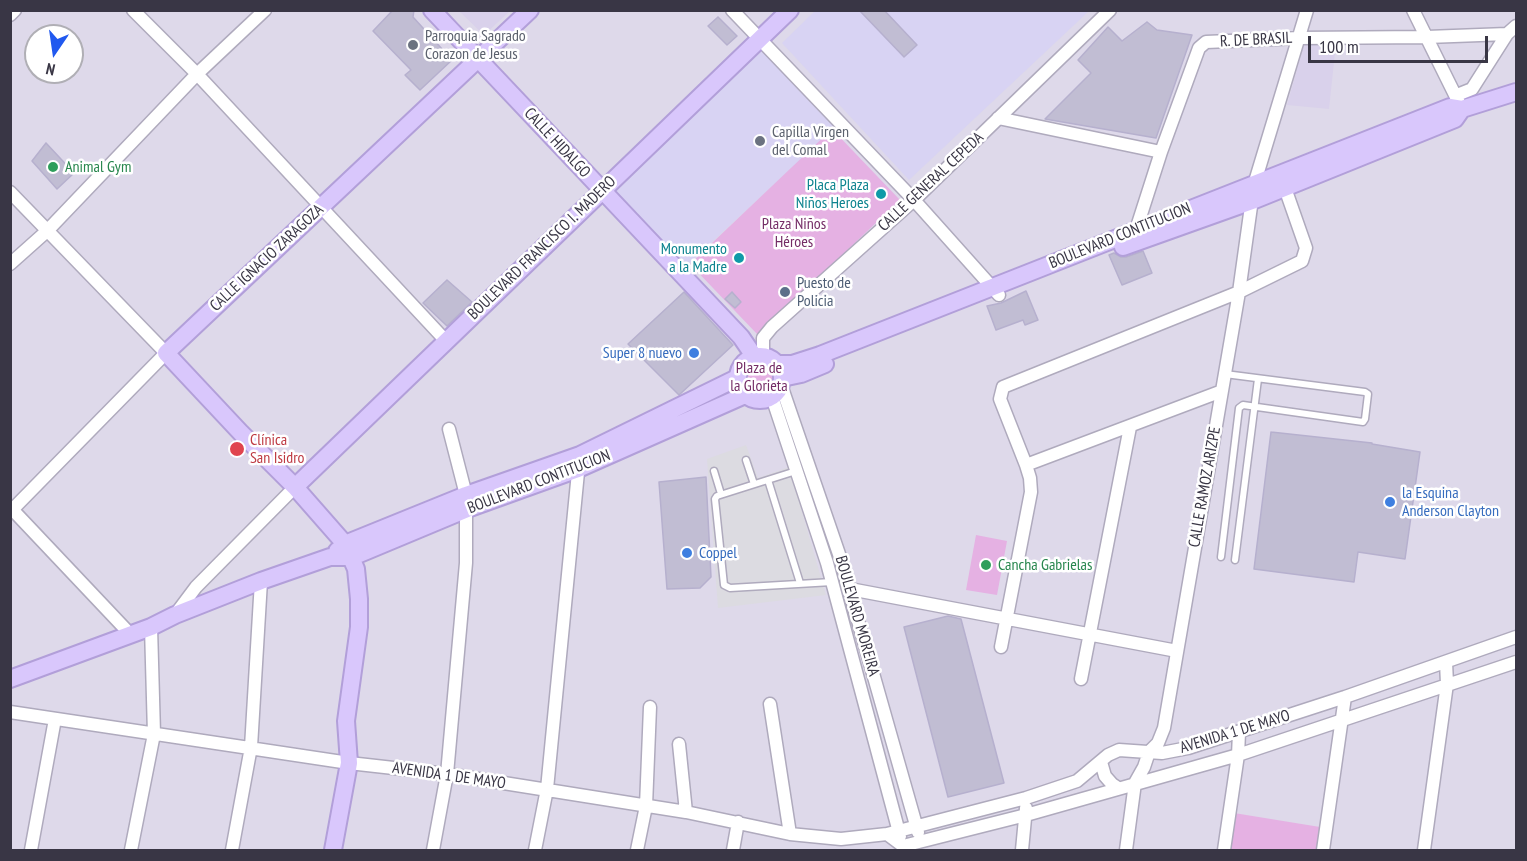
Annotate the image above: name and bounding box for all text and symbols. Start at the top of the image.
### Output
north arrow [24,24,84,84]
scale bar [1311,24,1491,62]
place label: Parroquia Sagrado Corazon de Jesus [425,26,526,64]
street label: R. DE BRASIL [1219,29,1293,51]
text: 100 m [1319,35,1359,58]
marker: Parroquia Sagrado Corazon de Jesus [406,38,420,52]
text: N [44,59,57,80]
street label: CALLE HIDALGO [520,104,594,182]
place label: Capilla Virgen del Comal [772,122,849,160]
street label: CALLE GENERAL CEPEDA [874,128,988,236]
marker: Capilla Virgen del Comal [753,134,767,148]
place label: Animal Gym [65,157,131,177]
marker: Animal Gym [46,160,60,174]
street label: BOULEVARD FRANCISCO I. MADERO [464,172,620,324]
place label: Placa Plaza Niños Heroes [796,175,869,213]
marker: Placa Plaza Niños Heroes [874,187,888,201]
street label: BOULEVARD CONTITUCION [1046,199,1194,273]
street label: CALLE IGNACIO ZARAGOZA [206,200,328,316]
park label: Plaza Niños Héroes [762,214,826,252]
place label: Monumento a la Madre [661,239,727,277]
marker: Monumento a la Madre [732,251,746,265]
place label: Puesto de Policia [797,273,851,311]
marker: Puesto de Policia [778,285,792,299]
place label: Super 8 nuevo [603,343,682,363]
marker: Super 8 nuevo [687,346,701,360]
park label: Plaza de la Glorieta [730,358,788,396]
street label: CALLE RAMOZ ARIZPE [1185,425,1225,549]
place label: Clínica San Isidro [250,430,304,468]
marker: Clínica San Isidro [228,440,246,458]
street label: BOULEVARD CONTITUCION [465,446,613,518]
place label: la Esquina Anderson Clayton [1402,483,1499,521]
marker: la Esquina Anderson Clayton [1383,495,1397,509]
place label: Coppel [699,543,737,563]
marker: Coppel [680,546,694,560]
street label: BOULEVARD MOREIRA [831,554,883,678]
place label: Cancha Gabrielas [998,555,1092,575]
marker: Cancha Gabrielas [979,558,993,572]
street label: AVENIDA 1 DE MAYO [1178,706,1292,758]
street label: AVENIDA 1 DE MAYO [391,759,507,793]

